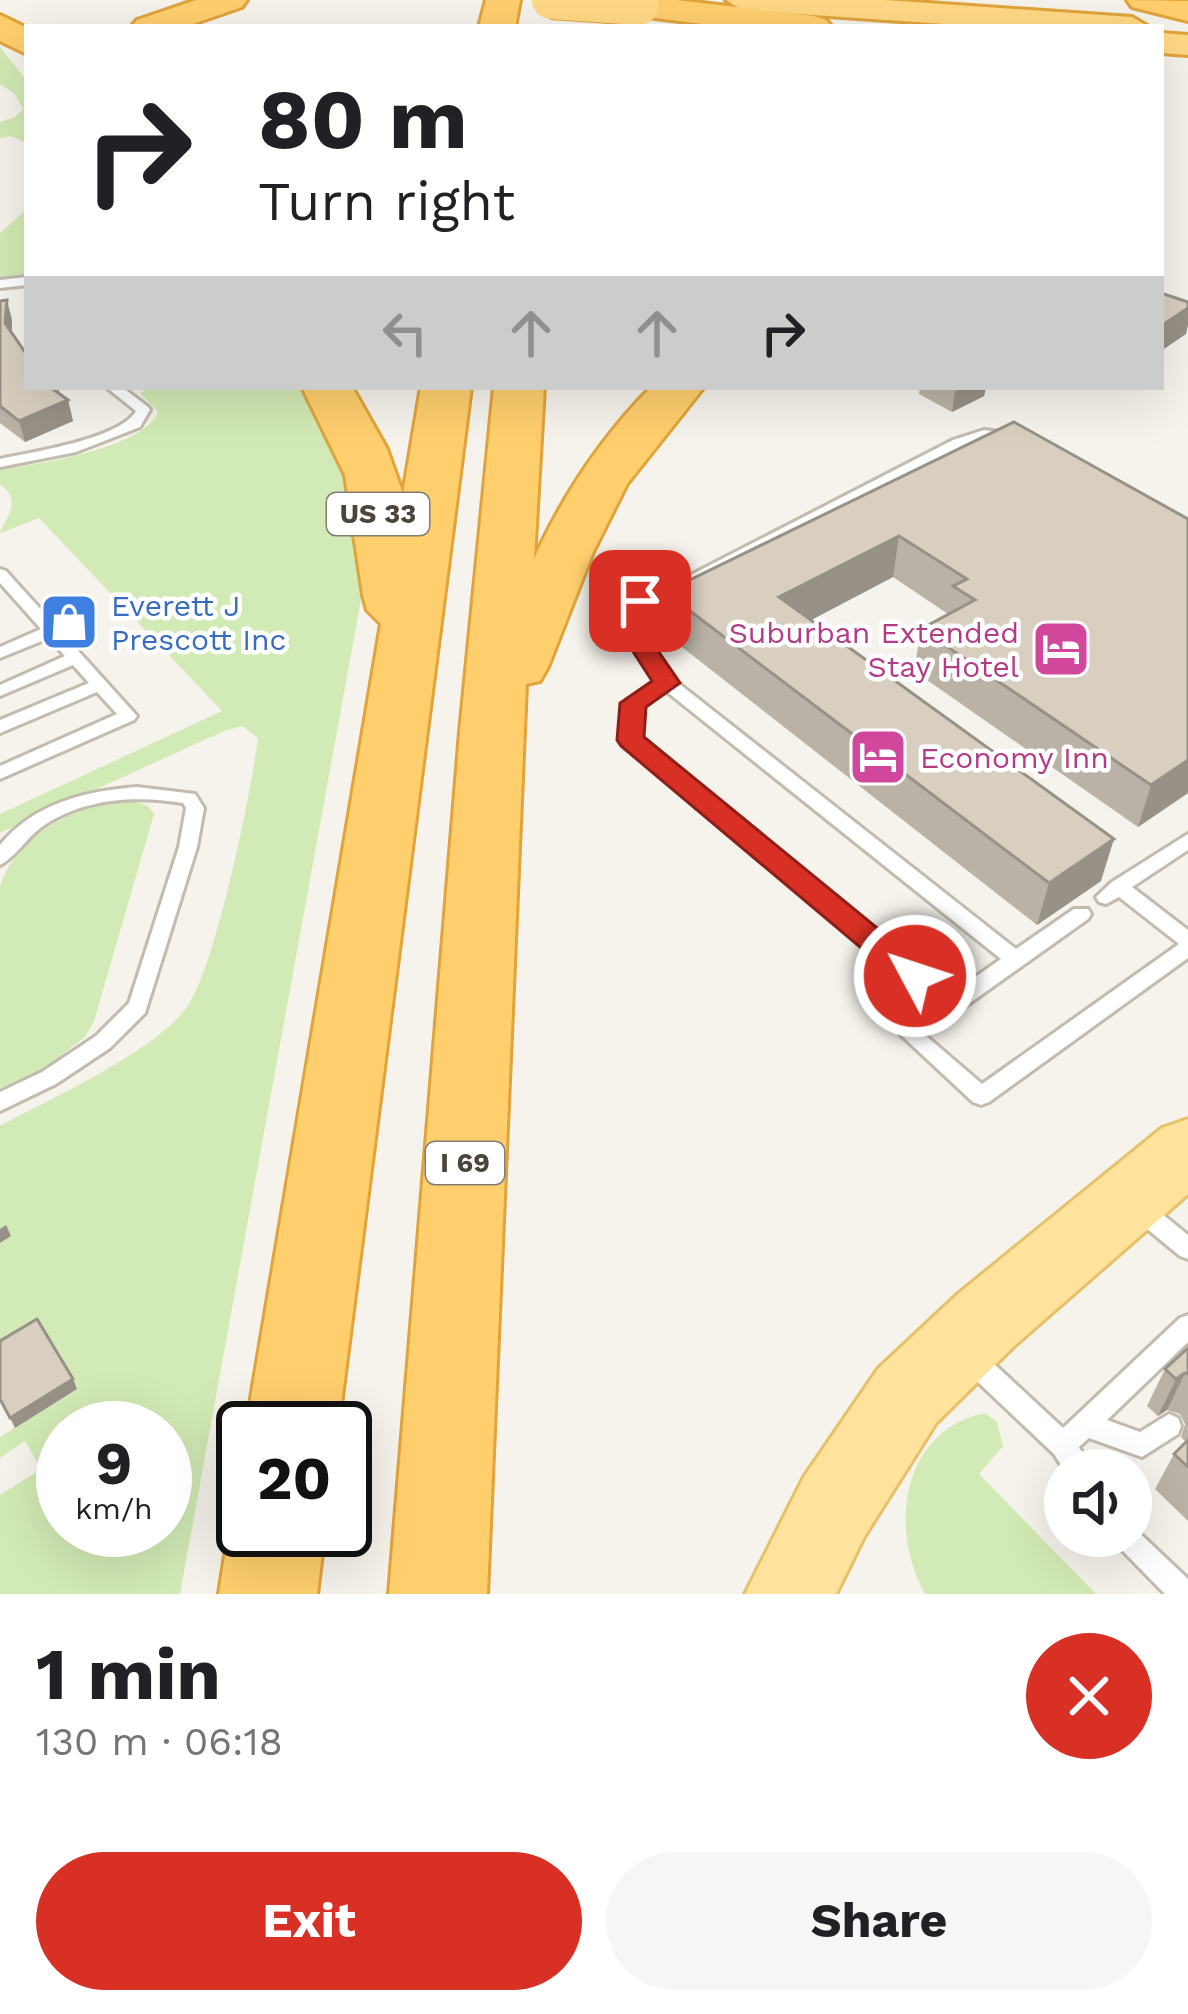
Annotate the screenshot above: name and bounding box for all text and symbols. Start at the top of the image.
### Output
text: 80 m [258,70,468,168]
icon: right [60,72,216,228]
text: Turn right [258,170,515,233]
icon: left [372,300,438,366]
icon: ahead [498,300,564,366]
icon: ahead [624,300,690,366]
icon: right [750,300,816,366]
road number: US 33 [327,493,429,535]
pin [589,550,691,652]
icon: arrive [607,568,673,634]
place label: Everett J Prescott Inc [111,588,286,657]
shop icon: Everett J Prescott Inc [38,591,100,653]
place label: Suburban Extended Stay Hotel [729,615,1019,684]
hotel icon: Suburban Extended Stay Hotel [1030,618,1092,680]
hotel icon: Economy Inn [847,726,909,788]
place label: Economy Inn [920,740,1109,775]
position arrow [852,913,978,1039]
road number: I 69 [426,1142,504,1184]
speed limit sign: 20 [216,1401,372,1557]
text: 9 [96,1428,132,1499]
map controls [1044,1449,1152,1557]
button: sound [1044,1449,1152,1557]
text: km/h [75,1491,153,1526]
text: 1 min [36,1632,221,1716]
button: close [1026,1633,1152,1759]
text: 130 m · 06:18 [36,1719,283,1764]
button: Exit [36,1852,582,1990]
button: Share [606,1852,1152,1990]

